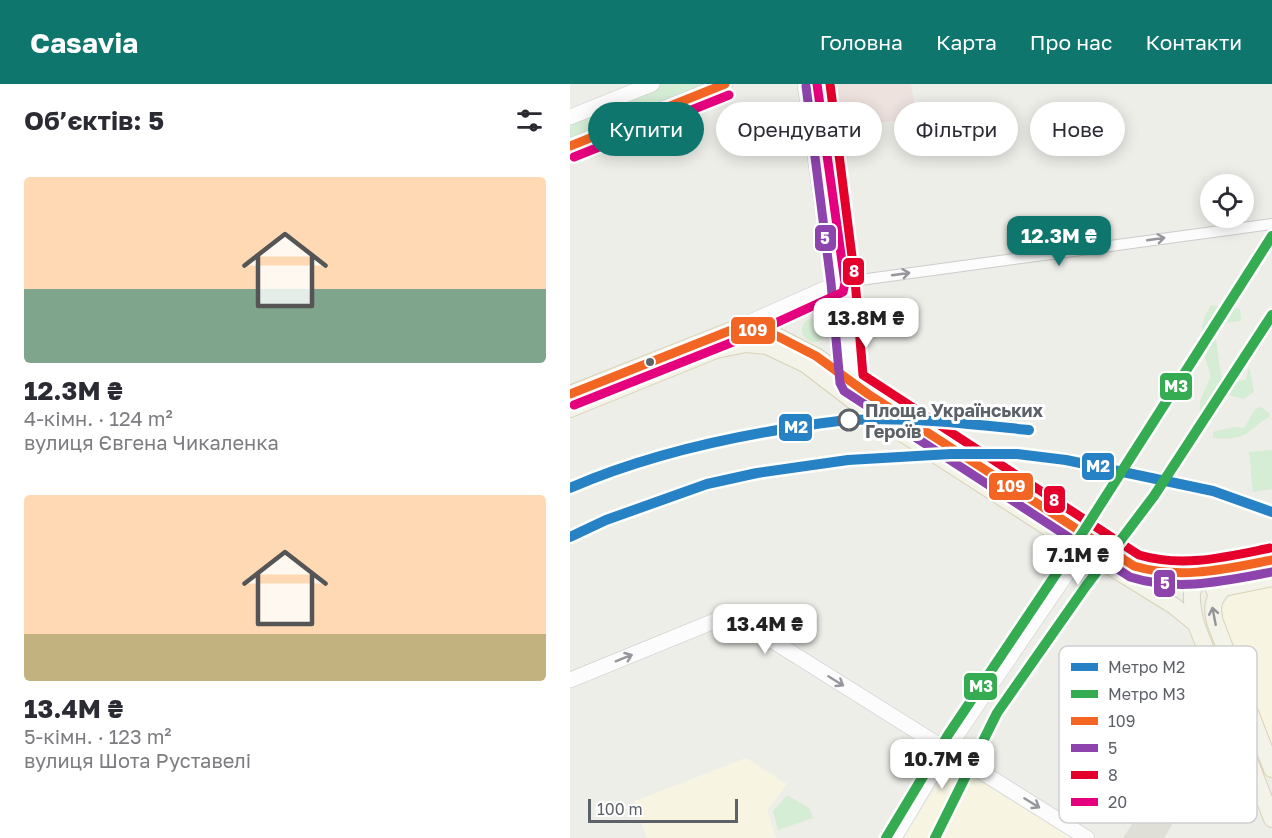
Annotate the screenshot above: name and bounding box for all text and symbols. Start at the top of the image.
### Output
text: Casavia [30,26,138,59]
text: Головна [820,29,903,55]
text: Карта [936,29,997,55]
text: Про нас [1030,29,1112,55]
text: Контакти [1145,29,1242,55]
chip: Купити [588,102,704,156]
chip: Орендувати [716,102,882,156]
chip: Фільтри [894,102,1018,156]
chip: Нове [1030,102,1125,156]
icon: filters [513,104,546,137]
text: Об’єктів: 5 [24,105,164,136]
map controls [1200,174,1254,228]
button: locate [1200,174,1254,228]
icon: home [231,216,339,324]
pin: 12.3M ₴ [1004,216,1114,267]
text: 12.3M ₴ [1021,223,1097,247]
line badge: 5 [814,224,837,252]
text: 5 [820,228,830,248]
one-way arrow [1146,234,1166,245]
line badge: 8 [842,257,865,286]
text: 8 [849,261,859,281]
one-way arrow [890,268,910,279]
pin: 13.8M ₴ [811,298,921,349]
text: 13.8M ₴ [828,305,904,329]
line badge: 109 [730,316,776,345]
text: 109 [739,320,767,340]
unlabelled marker [644,356,656,368]
line badge: M3 [1159,372,1193,401]
text: 12.3M ₴ [24,375,123,406]
text: M3 [1164,376,1188,396]
place label: Площа Українських Героїв [865,399,1044,442]
text: 4-кімн. · 124 m² [24,406,173,430]
marker: Площа Українських Героїв [838,409,860,431]
line badge: M2 [778,413,813,442]
text: M2 [784,417,808,437]
text: вулиця Євгена Чикаленка [24,430,279,454]
line badge: M2 [1081,452,1115,481]
text: M2 [1086,456,1110,476]
line badge: 109 [988,472,1034,501]
text: 109 [997,476,1025,496]
line badge: 8 [1043,485,1066,514]
text: 8 [1049,490,1059,510]
icon: home [231,534,339,642]
pin: 7.1M ₴ [1029,535,1127,586]
text: 7.1M ₴ [1047,542,1109,566]
line badge: 5 [1153,569,1176,598]
text: 5 [1160,573,1170,593]
pin: 13.4M ₴ [710,604,820,655]
one-way arrow [1208,607,1219,627]
text: 13.4M ₴ [727,611,803,635]
legend [1059,646,1257,823]
one-way arrow [614,652,633,663]
text: Метро M2 [1108,657,1185,677]
line badge: M3 [963,672,998,701]
one-way arrow [827,676,844,688]
text: M3 [969,676,993,696]
text: Метро M3 [1108,684,1185,704]
text: 13.4M ₴ [24,693,123,724]
text: 109 [1108,711,1135,731]
text: 5-кімн. · 123 m² [24,724,172,748]
text: 5 [1108,738,1117,758]
pin: 10.7M ₴ [887,739,997,790]
text: 10.7M ₴ [904,746,980,770]
text: вулиця Шота Руставелі [24,748,251,772]
text: 8 [1108,765,1118,785]
text: 20 [1108,792,1127,812]
scale bar [588,796,738,824]
one-way arrow [1023,798,1040,810]
text: 100 m [597,799,643,819]

